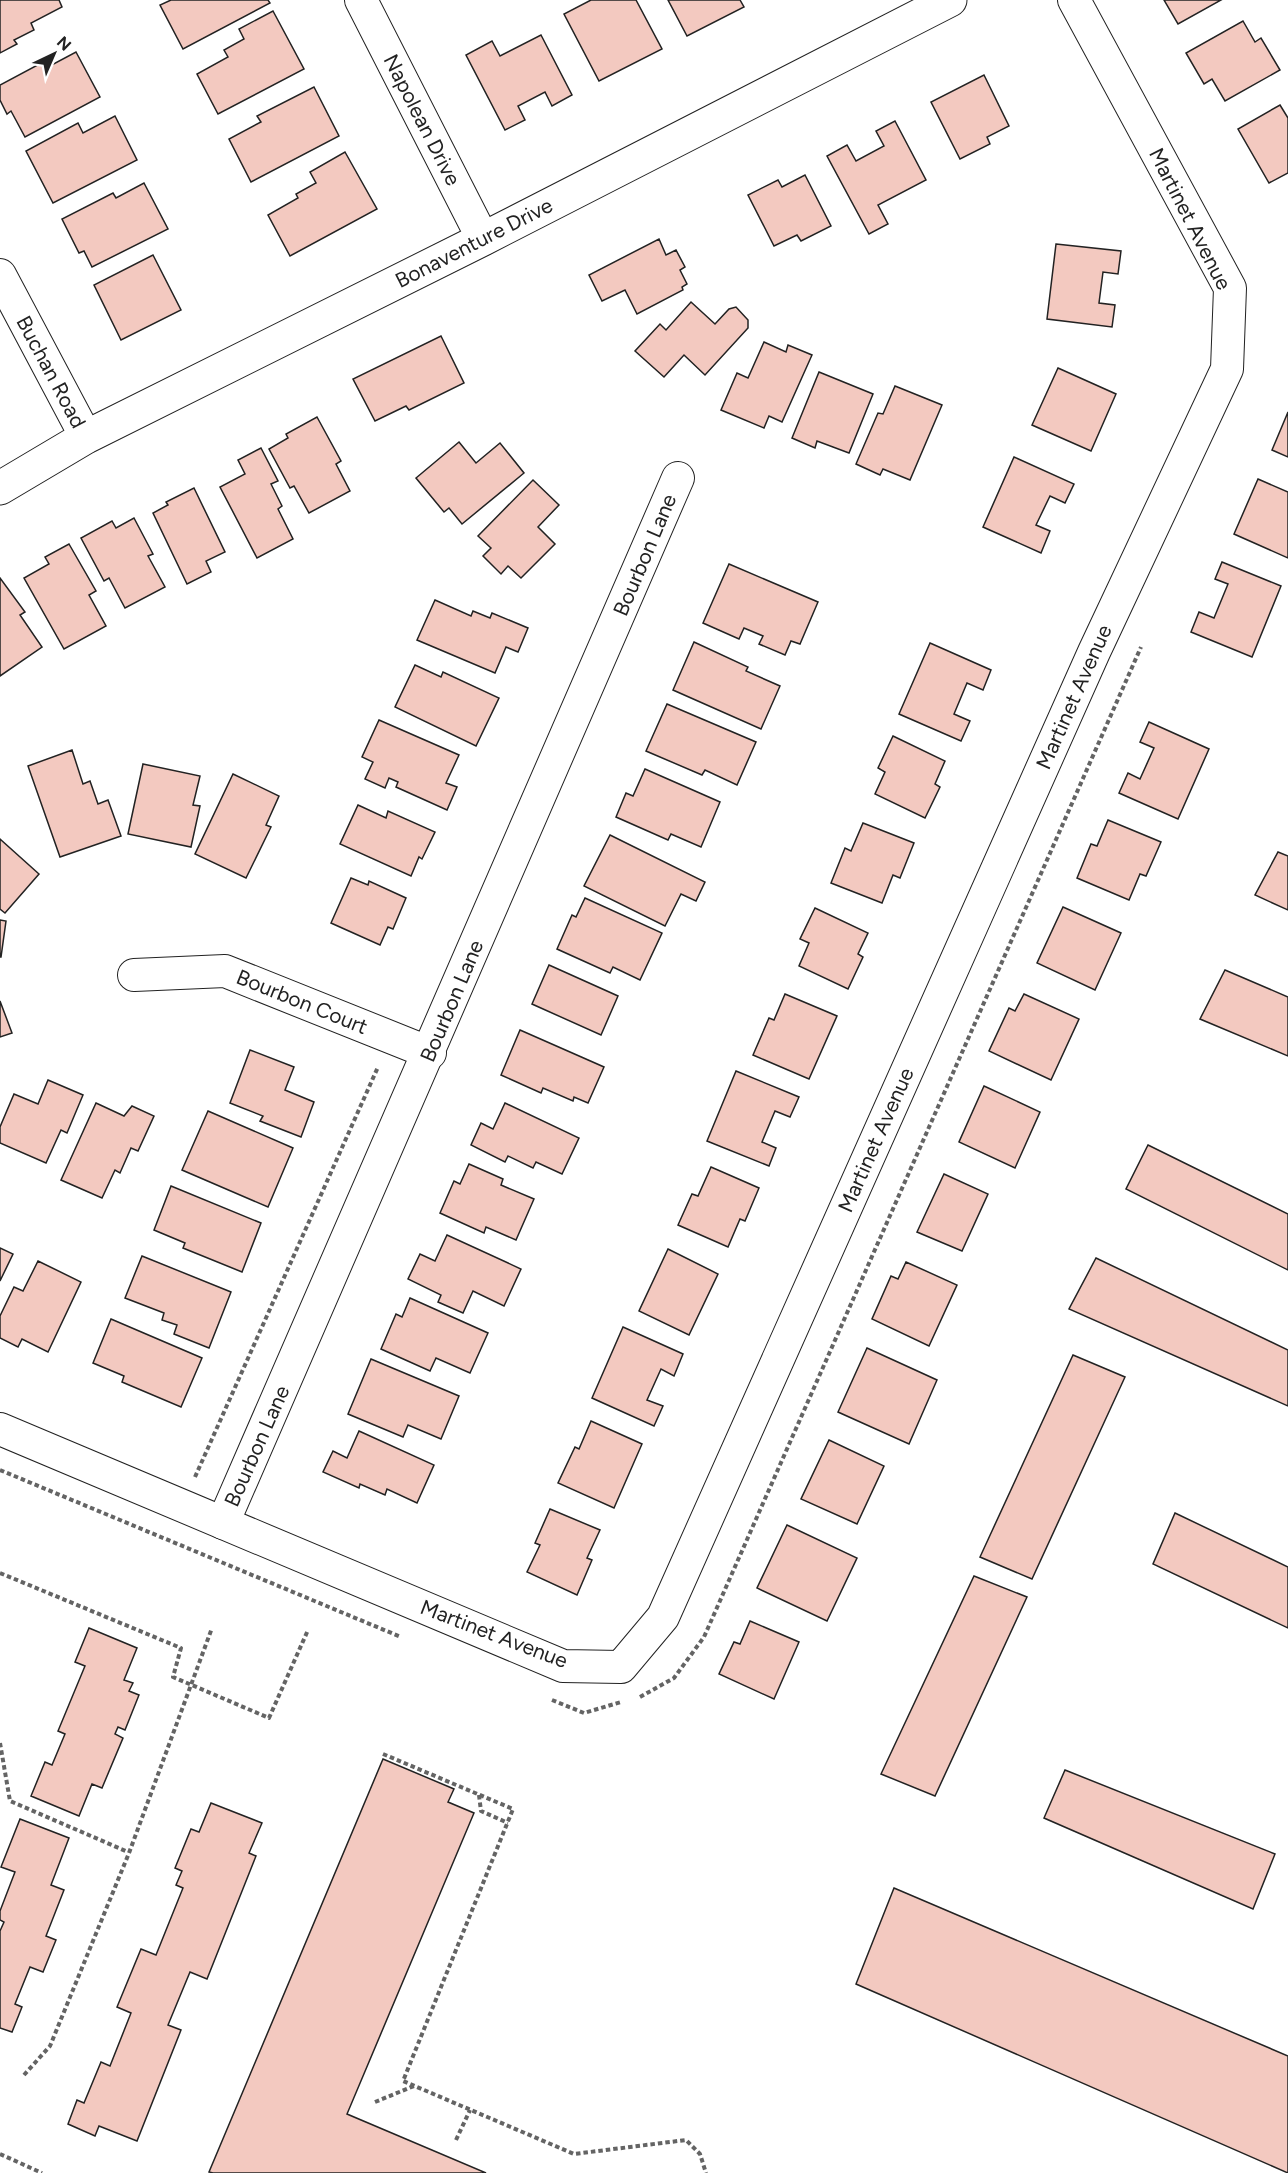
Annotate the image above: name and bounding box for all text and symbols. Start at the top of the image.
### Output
north arrow [24,24,84,84]
text: N [53,32,75,55]
street label: Napolean Drive [379,50,466,190]
street label: Martinet Avenue [1144,144,1237,294]
street label: Bonaventure Drive [391,192,557,293]
street label: Buchan Road [11,311,91,432]
street label: Bourbon Lane [608,490,681,620]
street label: Martinet Avenue [1030,621,1117,773]
street label: Bourbon Lane [415,936,488,1066]
street label: Bourbon Court [233,964,372,1039]
street label: Martinet Avenue [832,1064,919,1216]
street label: Bourbon Lane [219,1381,294,1510]
street label: Martinet Avenue [417,1594,571,1673]

